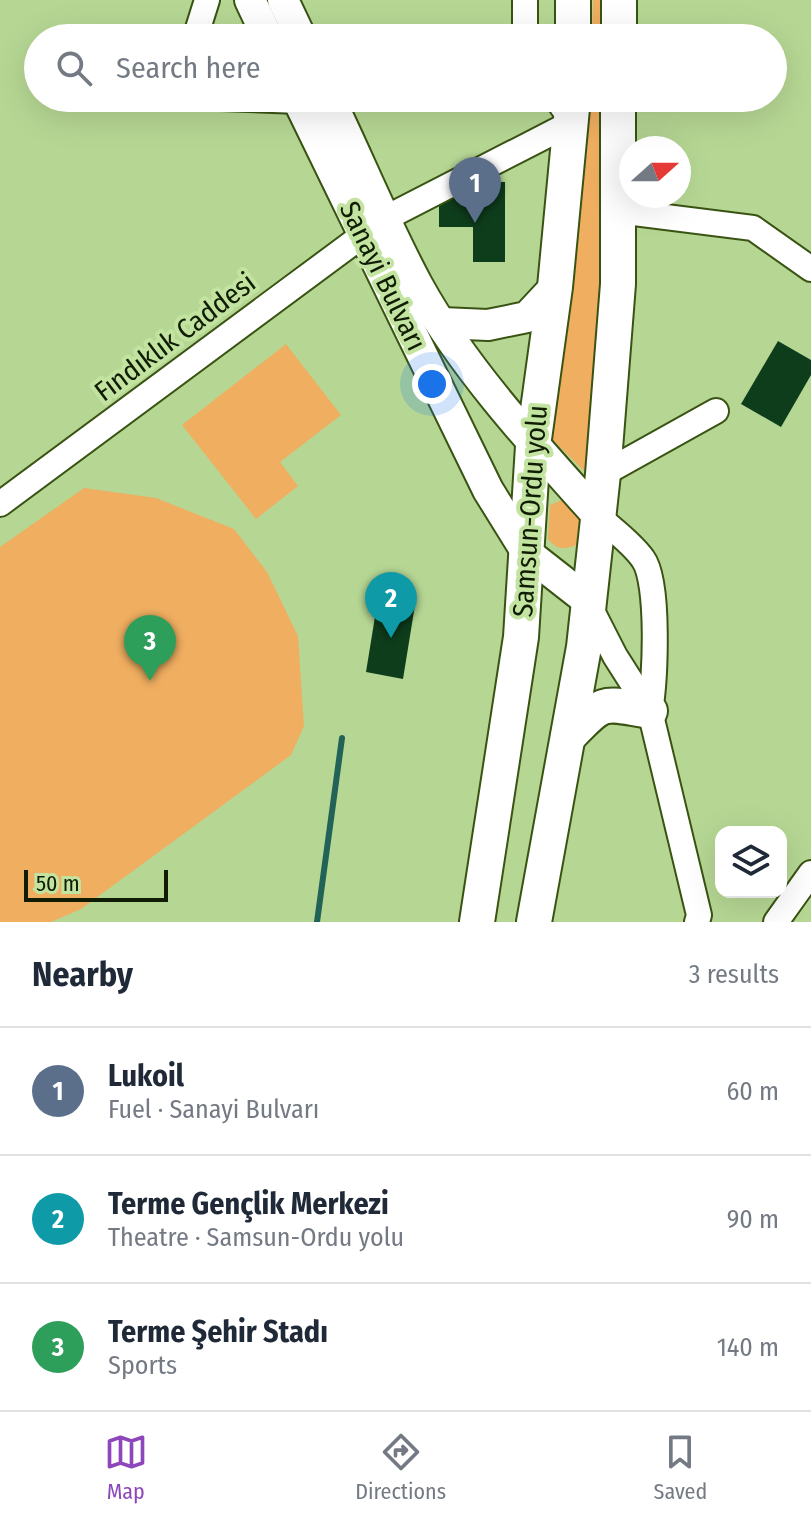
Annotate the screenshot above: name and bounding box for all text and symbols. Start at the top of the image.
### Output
search box [24,24,787,112]
icon: search [52,46,96,90]
text: Search here [116,50,261,86]
north arrow [619,136,691,208]
pin: 1 [449,157,501,223]
street label: Sanayi Bulvarı [333,196,433,356]
street label: Fındıklık Caddesi [88,266,262,408]
your location [412,364,452,404]
street label: Samsun-Ordu yolu [506,404,554,618]
pin: 2 [365,572,417,638]
pin: 3 [124,615,176,681]
map controls [715,826,787,898]
button: layers [715,826,787,898]
scale bar [24,866,168,902]
text: 50 m [36,870,80,897]
text: Nearby [32,954,133,995]
text: 3 results [689,959,779,990]
text: Lukoil [108,1058,184,1094]
text: 1 [53,1076,64,1107]
text: 60 m [726,1076,779,1107]
text: Fuel · Sanayi Bulvarı [108,1094,319,1125]
text: Terme Gençlik Merkezi [108,1186,389,1222]
text: 2 [52,1204,64,1235]
text: 90 m [727,1204,779,1235]
text: Theatre · Samsun-Ordu yolu [108,1222,404,1253]
text: Terme Şehir Stadı [108,1314,328,1350]
text: 3 [52,1332,64,1363]
text: 140 m [717,1332,779,1363]
text: Sports [108,1350,177,1381]
tab: Map [104,1430,148,1505]
tab: Directions [355,1430,446,1505]
tab: Saved [654,1430,707,1505]

